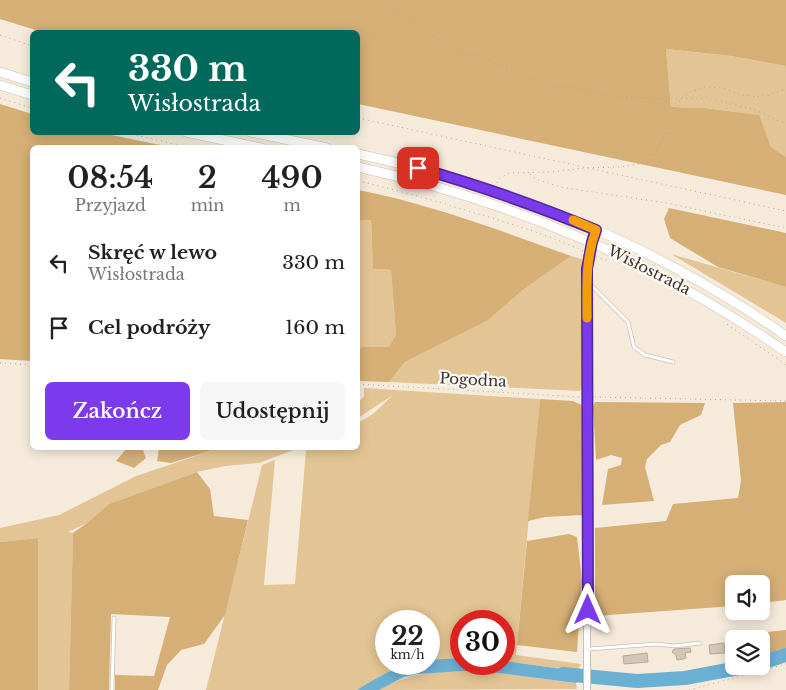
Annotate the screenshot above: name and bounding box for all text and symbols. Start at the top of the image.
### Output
text: 330 m [128,47,247,90]
icon: left [45,50,110,115]
text: Wisłostrada [128,90,261,117]
pin [397,147,439,189]
icon: arrive [404,154,432,182]
text: 08:54 [67,159,153,196]
text: 2 [198,159,217,196]
text: 490 [261,159,323,196]
text: Przyjazd [75,195,146,215]
text: min [191,195,224,215]
text: m [284,195,301,215]
street label: Wisłostrada [604,240,694,299]
text: Skręć w lewo [88,241,217,264]
icon: left [45,249,73,277]
text: 330 m [282,251,345,274]
text: Wisłostrada [88,264,185,284]
icon: arrive [45,314,73,342]
text: Cel podróży [88,316,210,339]
text: 160 m [285,316,345,339]
street label: Pogodna [439,368,508,391]
button: Zakończ [45,382,190,440]
button: Udostępnij [200,382,345,440]
map controls [725,575,770,675]
button: sound [725,575,770,620]
position arrow [561,583,613,635]
speed limit sign: 30 [450,610,515,675]
text: 22 [391,621,424,652]
button: layers [725,630,770,675]
text: km/h [390,647,425,662]

